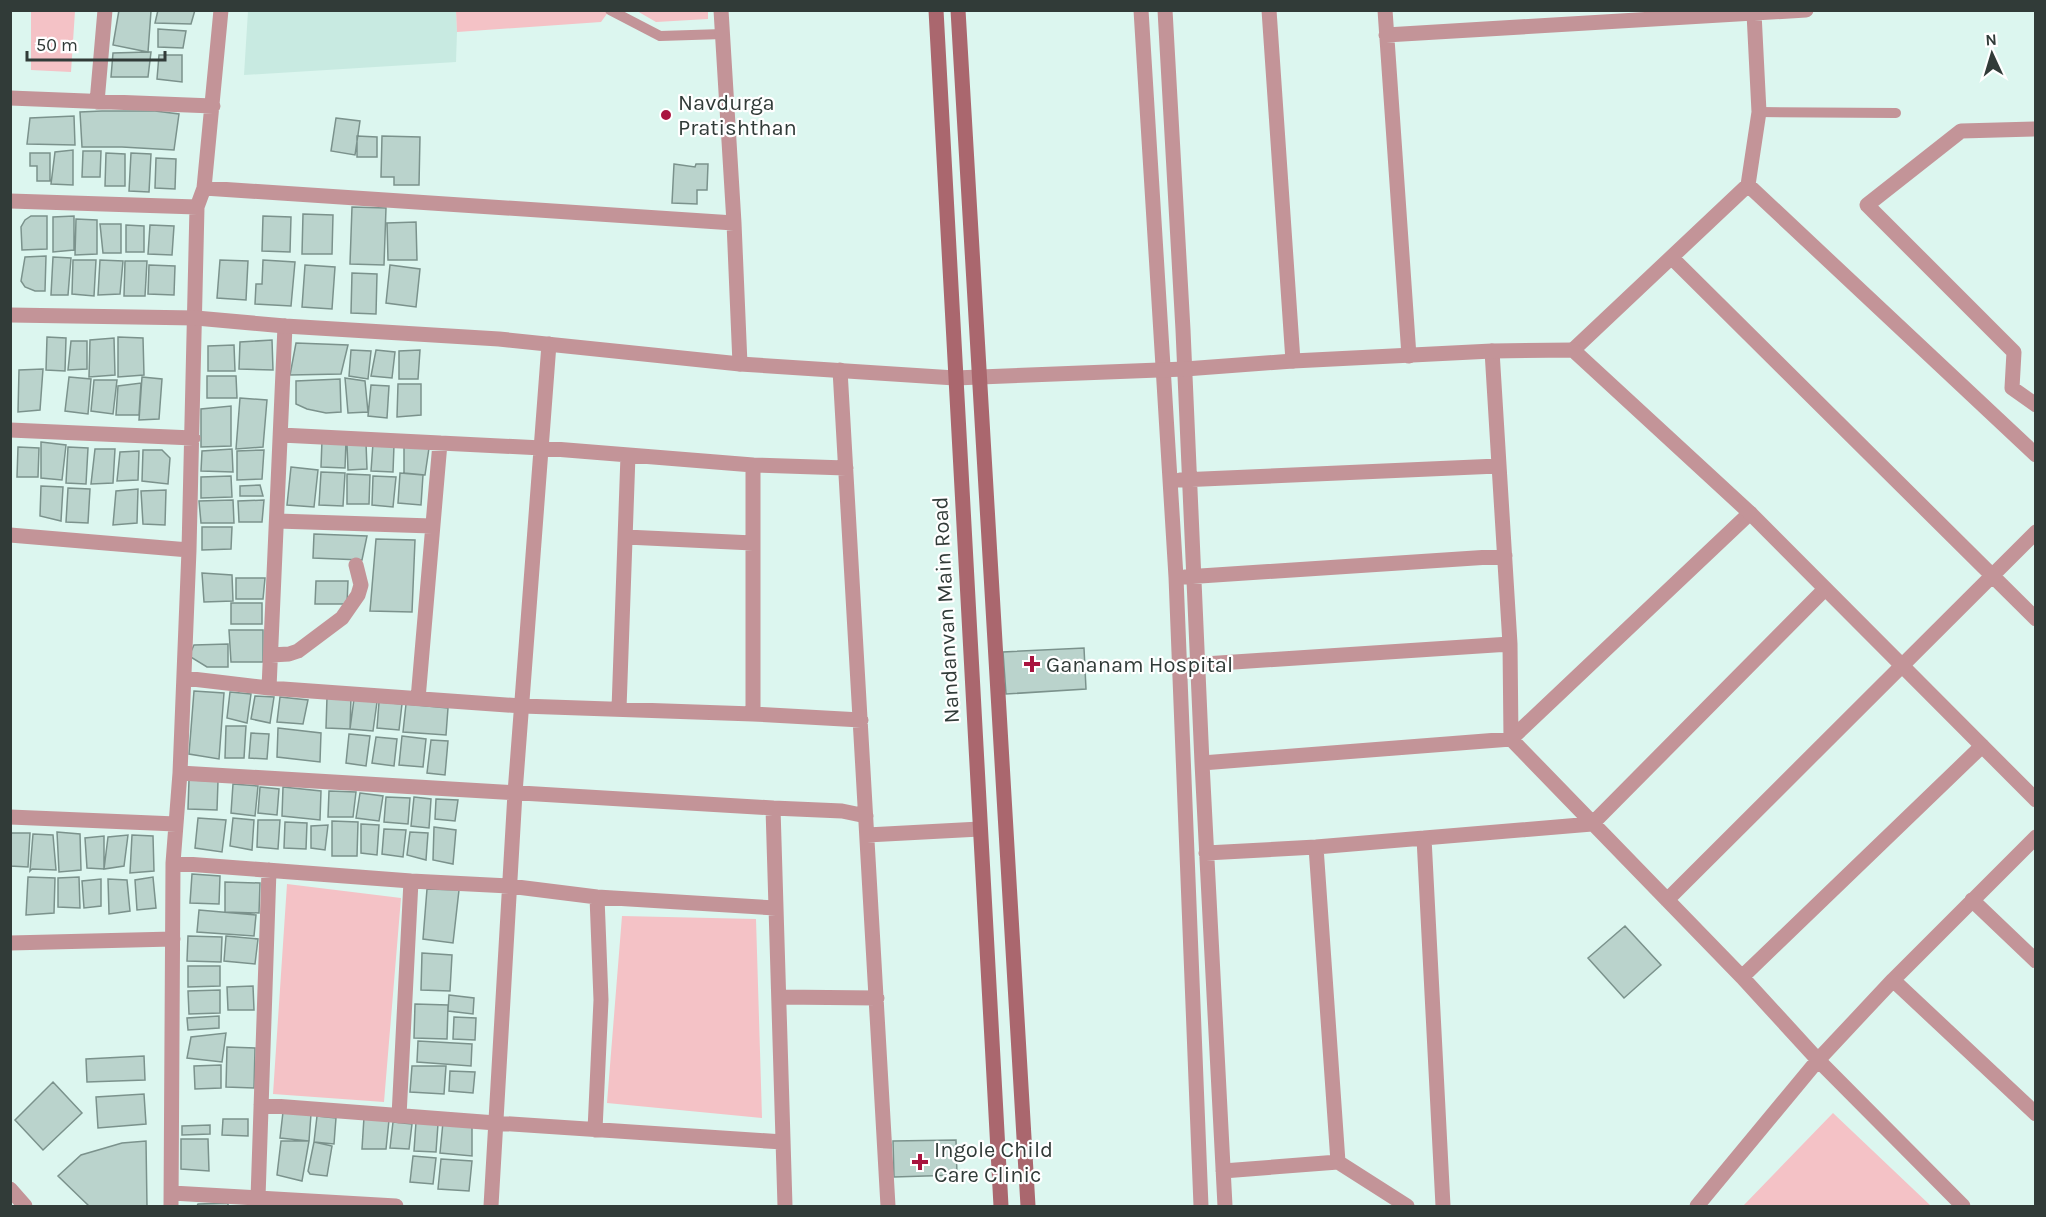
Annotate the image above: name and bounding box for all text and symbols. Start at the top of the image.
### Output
scale bar [27,24,165,62]
north arrow [1962,24,2022,84]
text: N [1985,30,1997,49]
text: 50 m [36,34,78,56]
place label: Navdurga Pratishthan [678,90,797,141]
marker: Navdurga Pratishthan [659,108,673,122]
street label: Nandanvan Main Road [927,496,965,724]
place label: Gananam Hospital [1046,652,1233,678]
marker: Gananam Hospital [1023,655,1041,673]
place label: Ingole Child Care Clinic [934,1137,1053,1188]
marker: Ingole Child Care Clinic [911,1153,929,1171]

